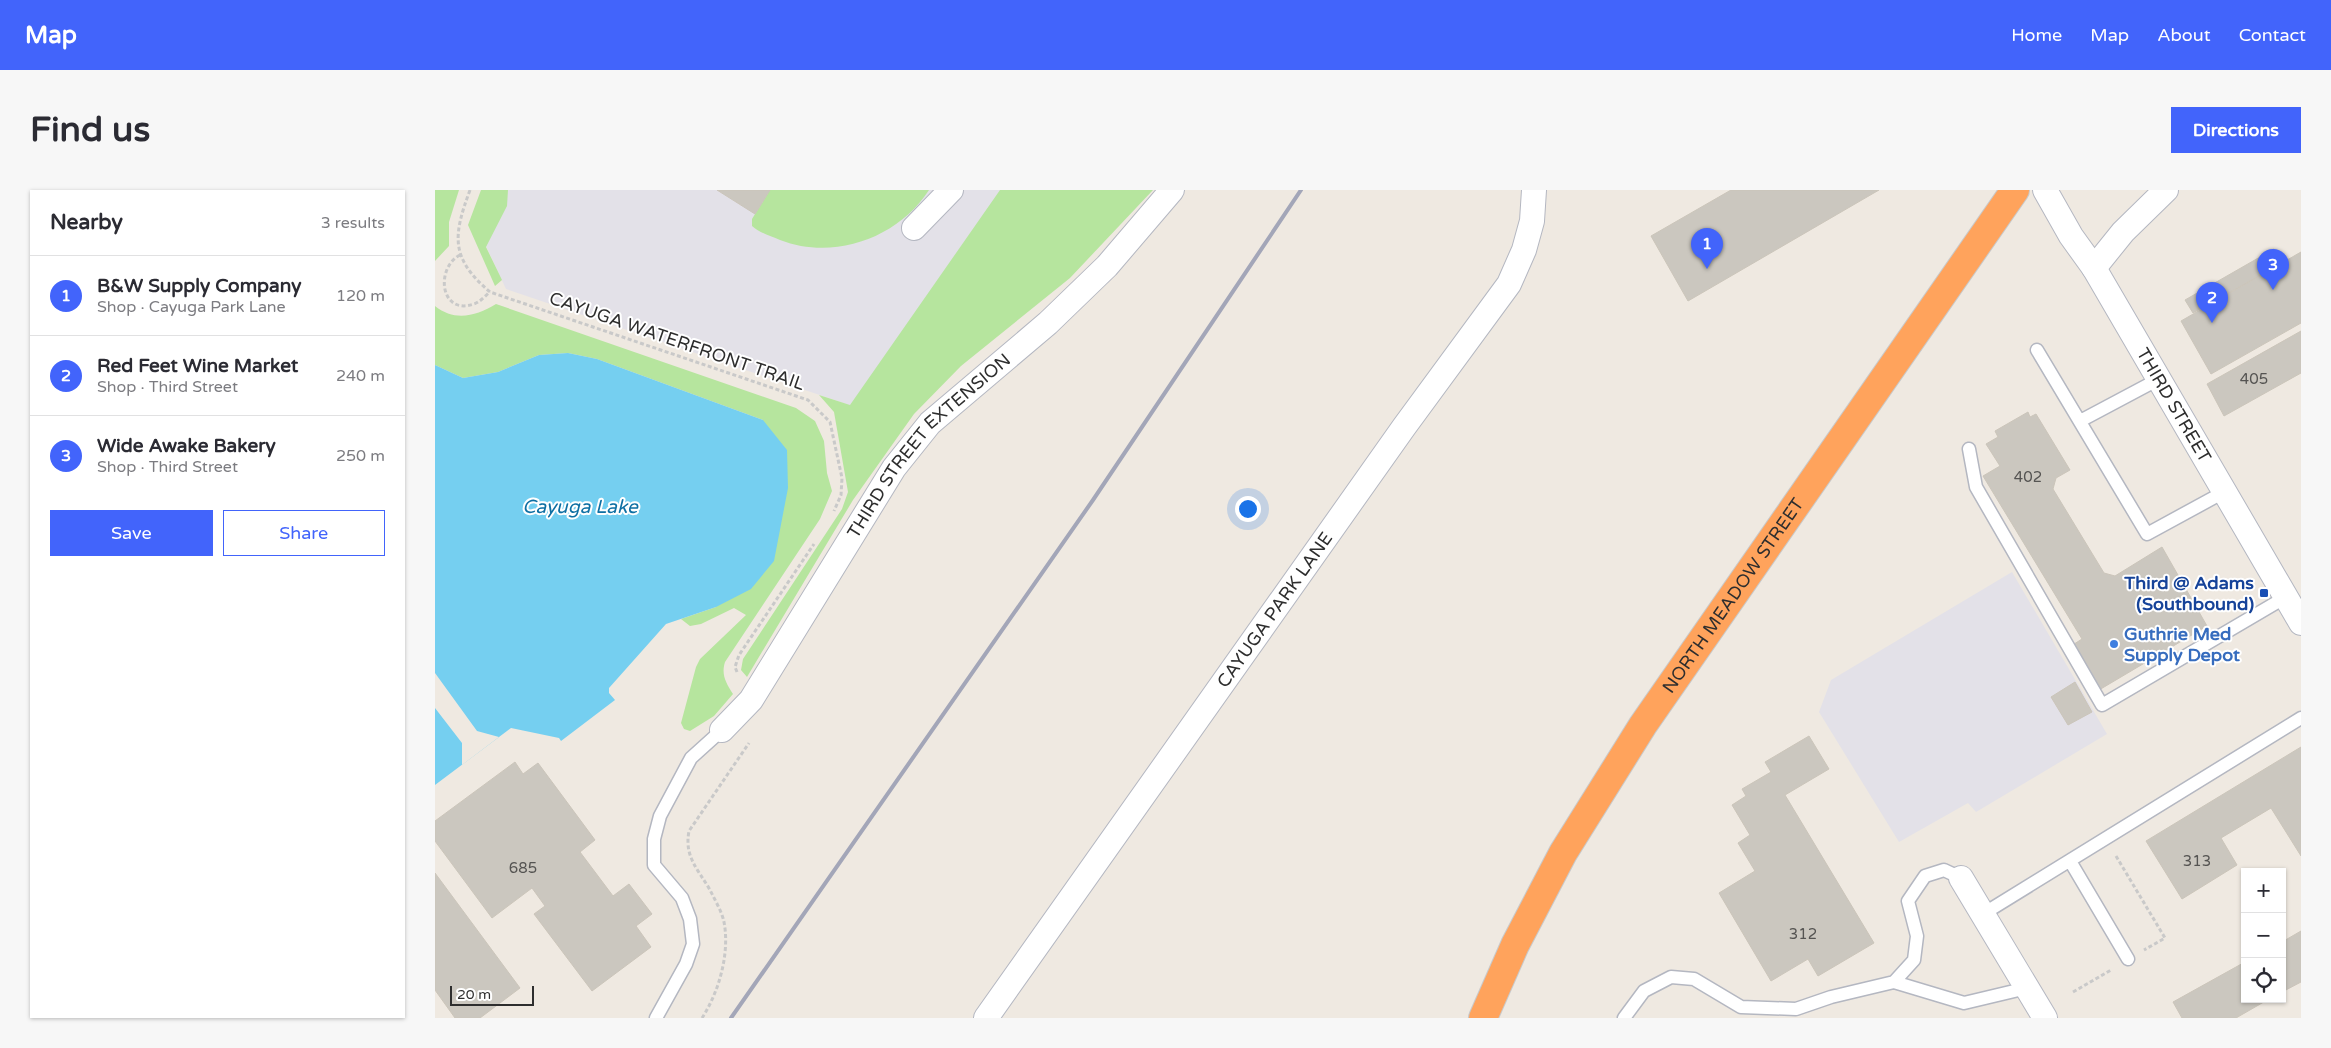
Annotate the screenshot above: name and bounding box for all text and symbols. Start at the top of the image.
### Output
text: Map [25,21,77,50]
text: Home [2011,24,2062,46]
text: Map [2090,24,2129,46]
text: About [2157,24,2211,46]
text: Contact [2239,24,2306,46]
button: Directions [2171,107,2301,153]
text: Find us [30,109,150,151]
text: Nearby [50,210,123,235]
text: 3 results [321,213,385,233]
pin: 1 [1691,228,1723,269]
pin: 3 [2257,249,2289,290]
text: B&W Supply Company [97,275,301,297]
pin: 2 [2196,282,2228,323]
text: 1 [61,286,71,306]
text: 120 m [336,286,385,306]
street label: CAYUGA WATERFRONT TRAIL [546,287,808,395]
text: Shop · Cayuga Park Lane [97,297,286,317]
street label: THIRD STREET [2132,344,2216,466]
street label: THIRD STREET EXTENSION [843,349,1015,542]
text: Red Feet Wine Market [97,355,298,377]
text: 2 [61,366,71,386]
text: 240 m [336,366,385,386]
house number: 405 [2240,370,2268,388]
text: Shop · Third Street [97,377,238,397]
text: Wide Awake Bakery [97,435,276,457]
text: 3 [61,446,71,466]
text: 250 m [336,446,385,466]
text: Shop · Third Street [97,457,238,477]
house number: 402 [2014,468,2042,486]
street label: NORTH MEADOW STREET [1658,494,1808,697]
water label: Cayuga Lake [522,496,639,518]
your location [1235,496,1261,522]
button: Save [50,510,213,556]
button: Share [223,510,385,556]
street label: CAYUGA PARK LANE [1212,528,1337,692]
place label: Third @ Adams (Southbound) [2123,572,2254,615]
marker: Third @ Adams (Southbound) [2258,587,2270,599]
place label: Guthrie Med Supply Depot [2124,623,2240,666]
marker: Guthrie Med Supply Depot [2108,638,2120,650]
house number: 313 [2183,852,2211,870]
house number: 685 [509,859,537,877]
map controls [2241,868,2286,1003]
button: + [2241,868,2286,913]
button: − [2241,913,2286,958]
house number: 312 [1789,925,1817,943]
button: locate [2241,958,2286,1003]
scale bar [450,983,534,1006]
text: 20 m [457,986,491,1003]

